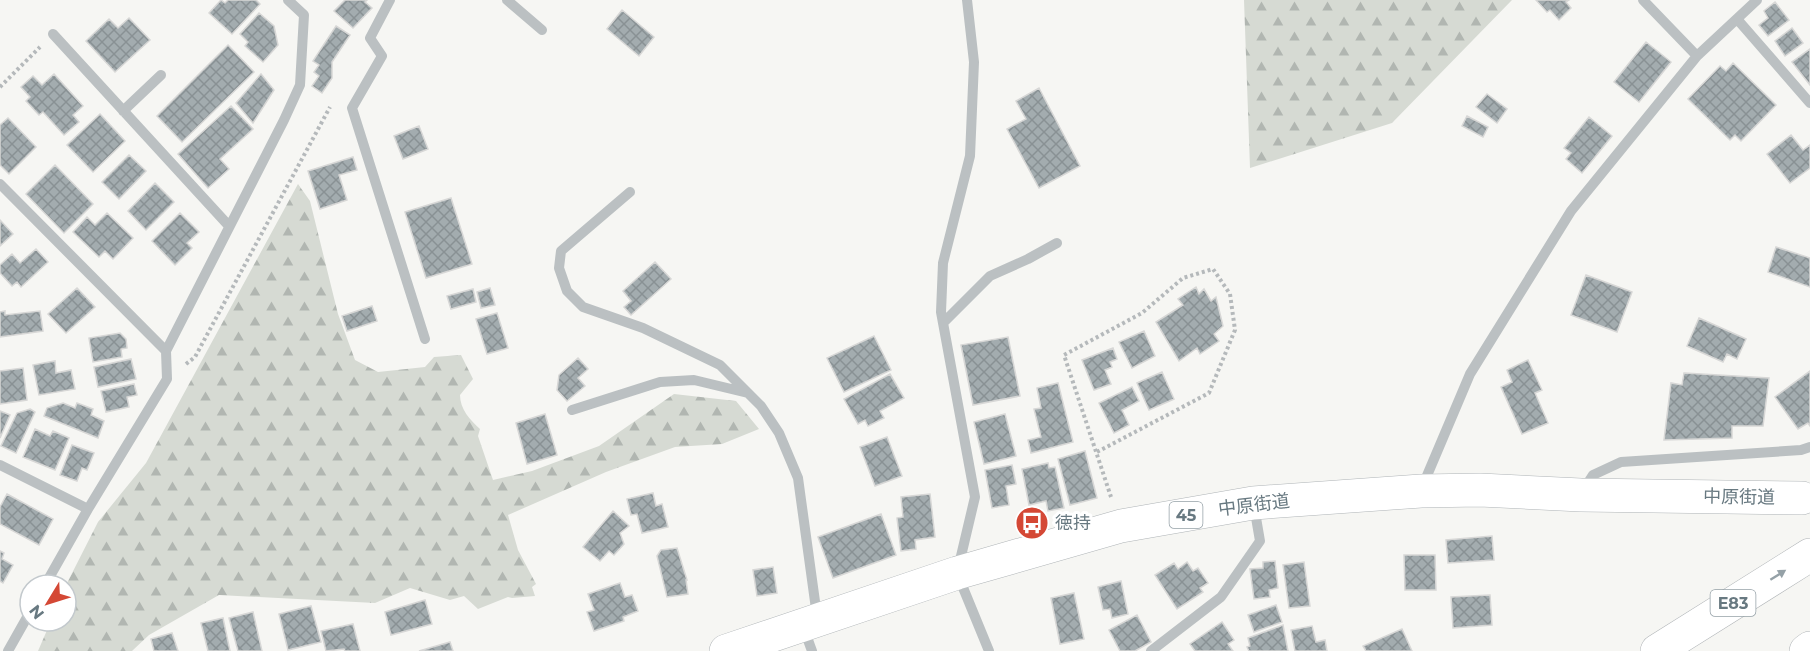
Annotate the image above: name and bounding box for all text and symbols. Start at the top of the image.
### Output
street label: 中原街道 [1703,485,1775,509]
street label: 中原街道 [1217,490,1291,520]
road number: 45 [1170,502,1202,528]
bus stop icon: 徳持 [1014,505,1050,541]
place label: 徳持 [1055,512,1091,534]
one-way arrow [1769,569,1785,581]
north arrow [18,573,78,633]
road number: E83 [1710,590,1756,616]
text: N [25,601,48,623]

